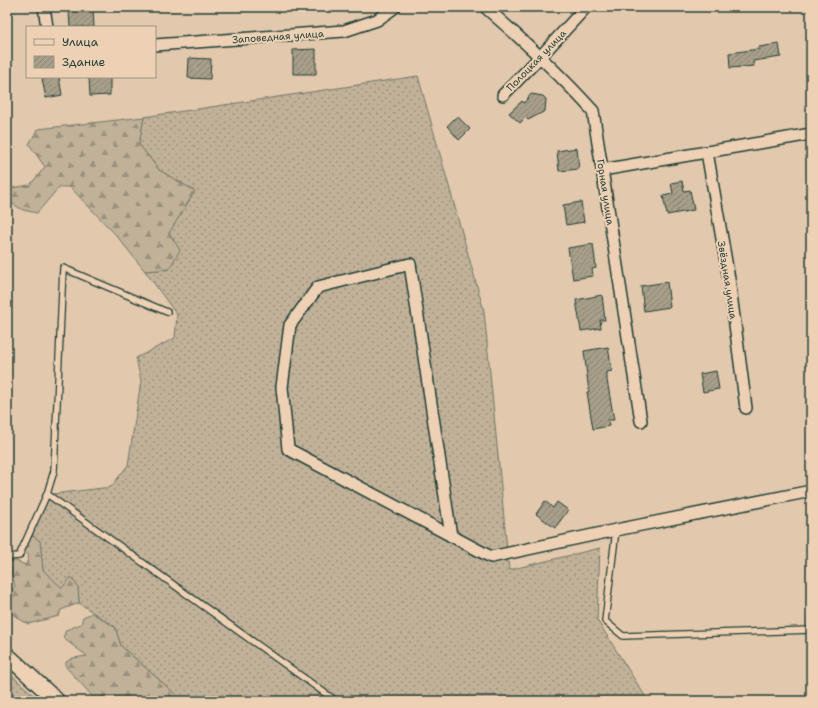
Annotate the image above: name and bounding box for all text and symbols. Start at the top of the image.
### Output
legend [26,26,156,78]
street label: Полоцкая улица [504,26,570,94]
street label: Заповедная улица [232,27,325,46]
text: Улица [62,34,99,50]
text: Здание [62,54,106,70]
street label: Горная улица [594,158,617,227]
street label: Звёздная улица [715,240,740,321]

